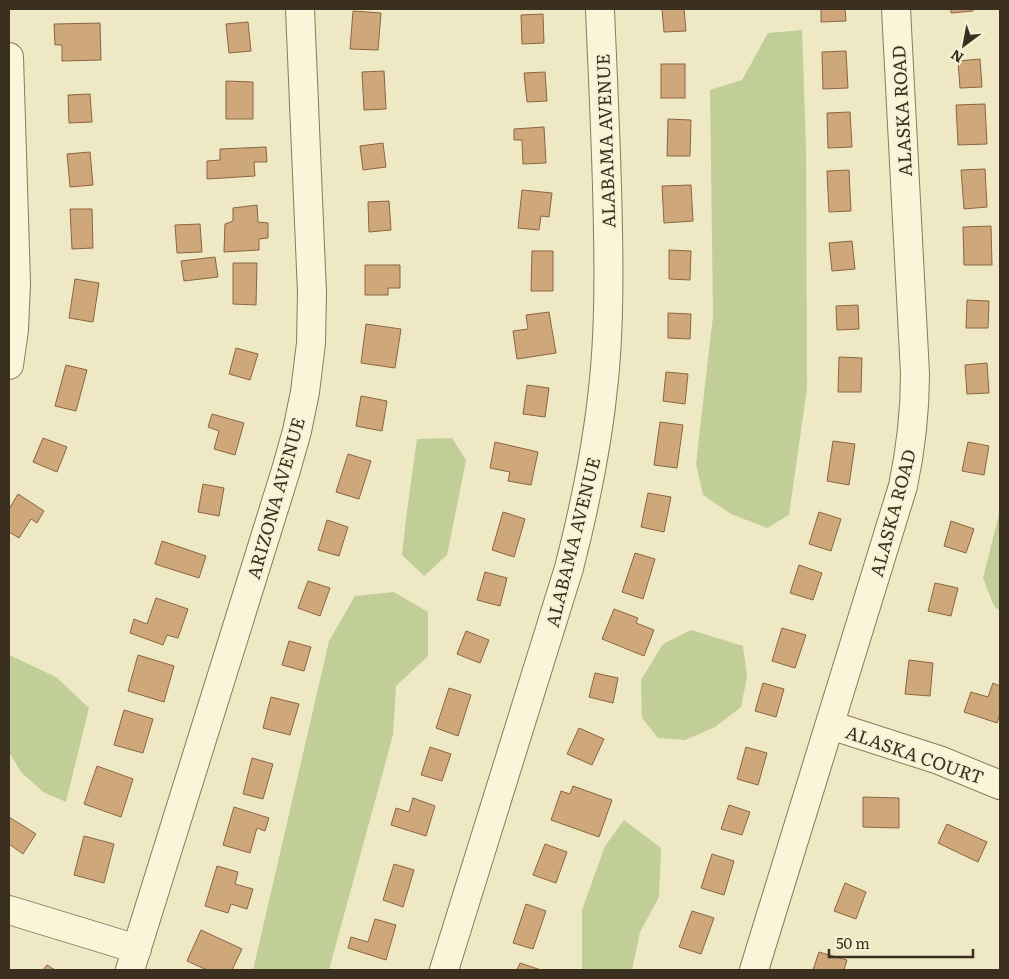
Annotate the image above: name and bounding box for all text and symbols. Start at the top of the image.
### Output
north arrow [939,20,989,70]
street label: ALASKA ROAD [884,45,918,177]
text: N [946,45,967,68]
street label: ALABAMA AVENUE [588,53,622,229]
street label: ARIZONA AVENUE [239,414,311,582]
street label: ALASKA ROAD [862,446,922,580]
street label: ALABAMA AVENUE [538,454,606,630]
street label: ALASKA COURT [842,718,988,790]
scale bar [829,926,973,958]
text: 50 m [836,931,870,954]

